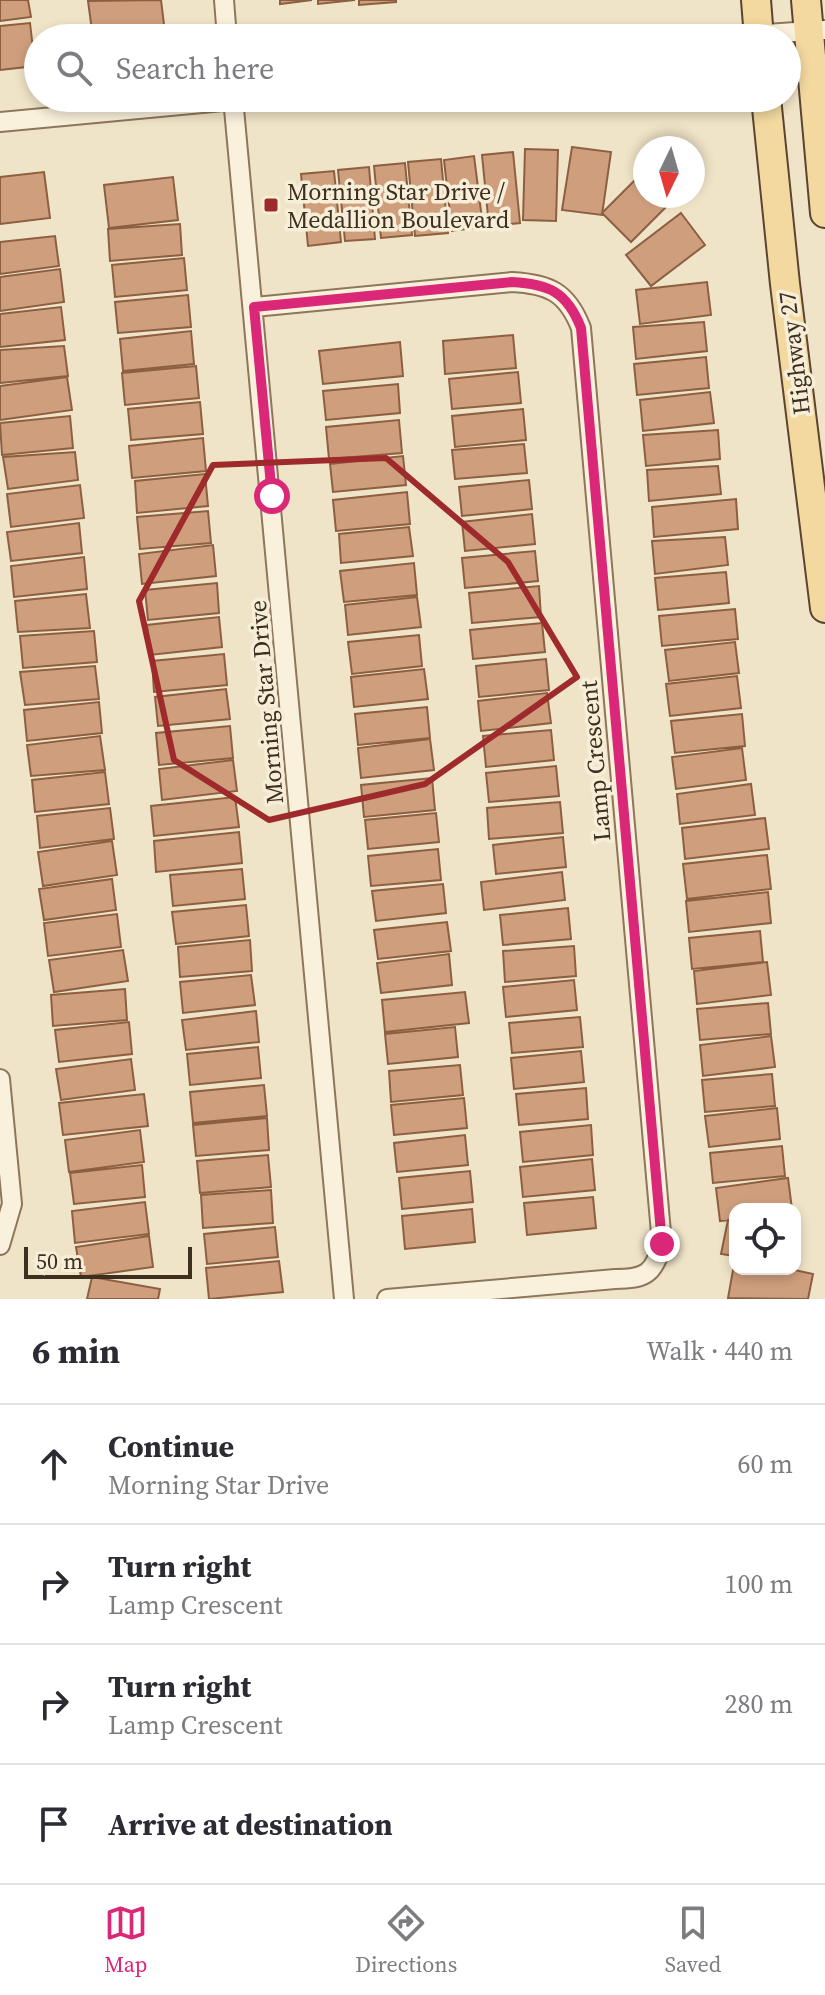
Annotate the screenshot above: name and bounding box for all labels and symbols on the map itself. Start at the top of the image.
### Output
north arrow [633,136,705,208]
place label: Morning Star Drive / Medallion Boulevard [287,175,510,236]
marker: Morning Star Drive / Medallion Boulevard [262,196,280,214]
street label: Highway 27 [770,290,818,416]
route start [254,478,290,514]
street label: Morning Star Drive [241,599,291,805]
street label: Lamp Crescent [572,679,618,843]
route end [644,1226,680,1262]
scale bar [24,1243,192,1279]

